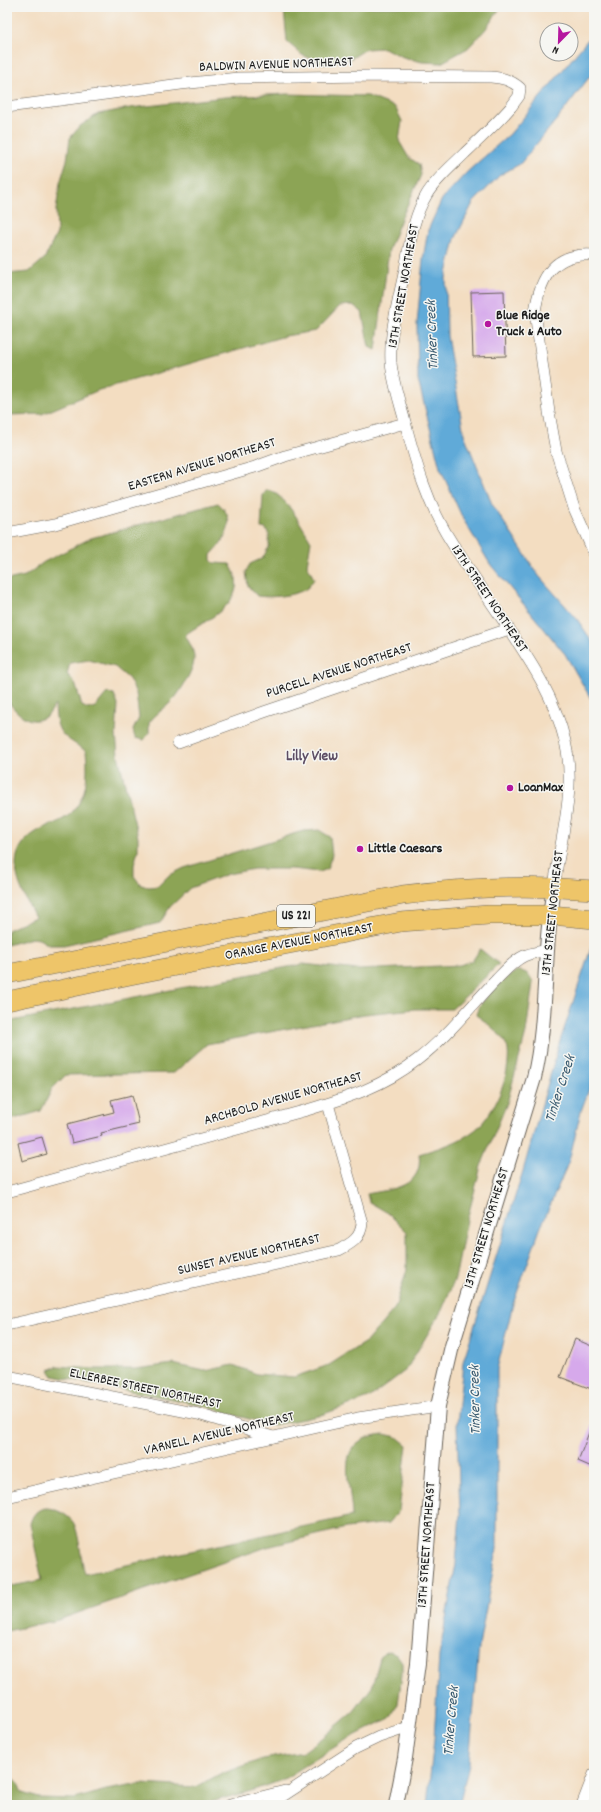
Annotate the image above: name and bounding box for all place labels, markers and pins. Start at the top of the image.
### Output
place label: Blue Ridge Truck & Auto [496,306,562,342]
marker: Blue Ridge Truck & Auto [483,319,493,329]
place label: LoanMax [518,778,564,798]
marker: LoanMax [505,783,515,793]
place label: Little Caesars [368,839,443,859]
marker: Little Caesars [355,844,365,854]

